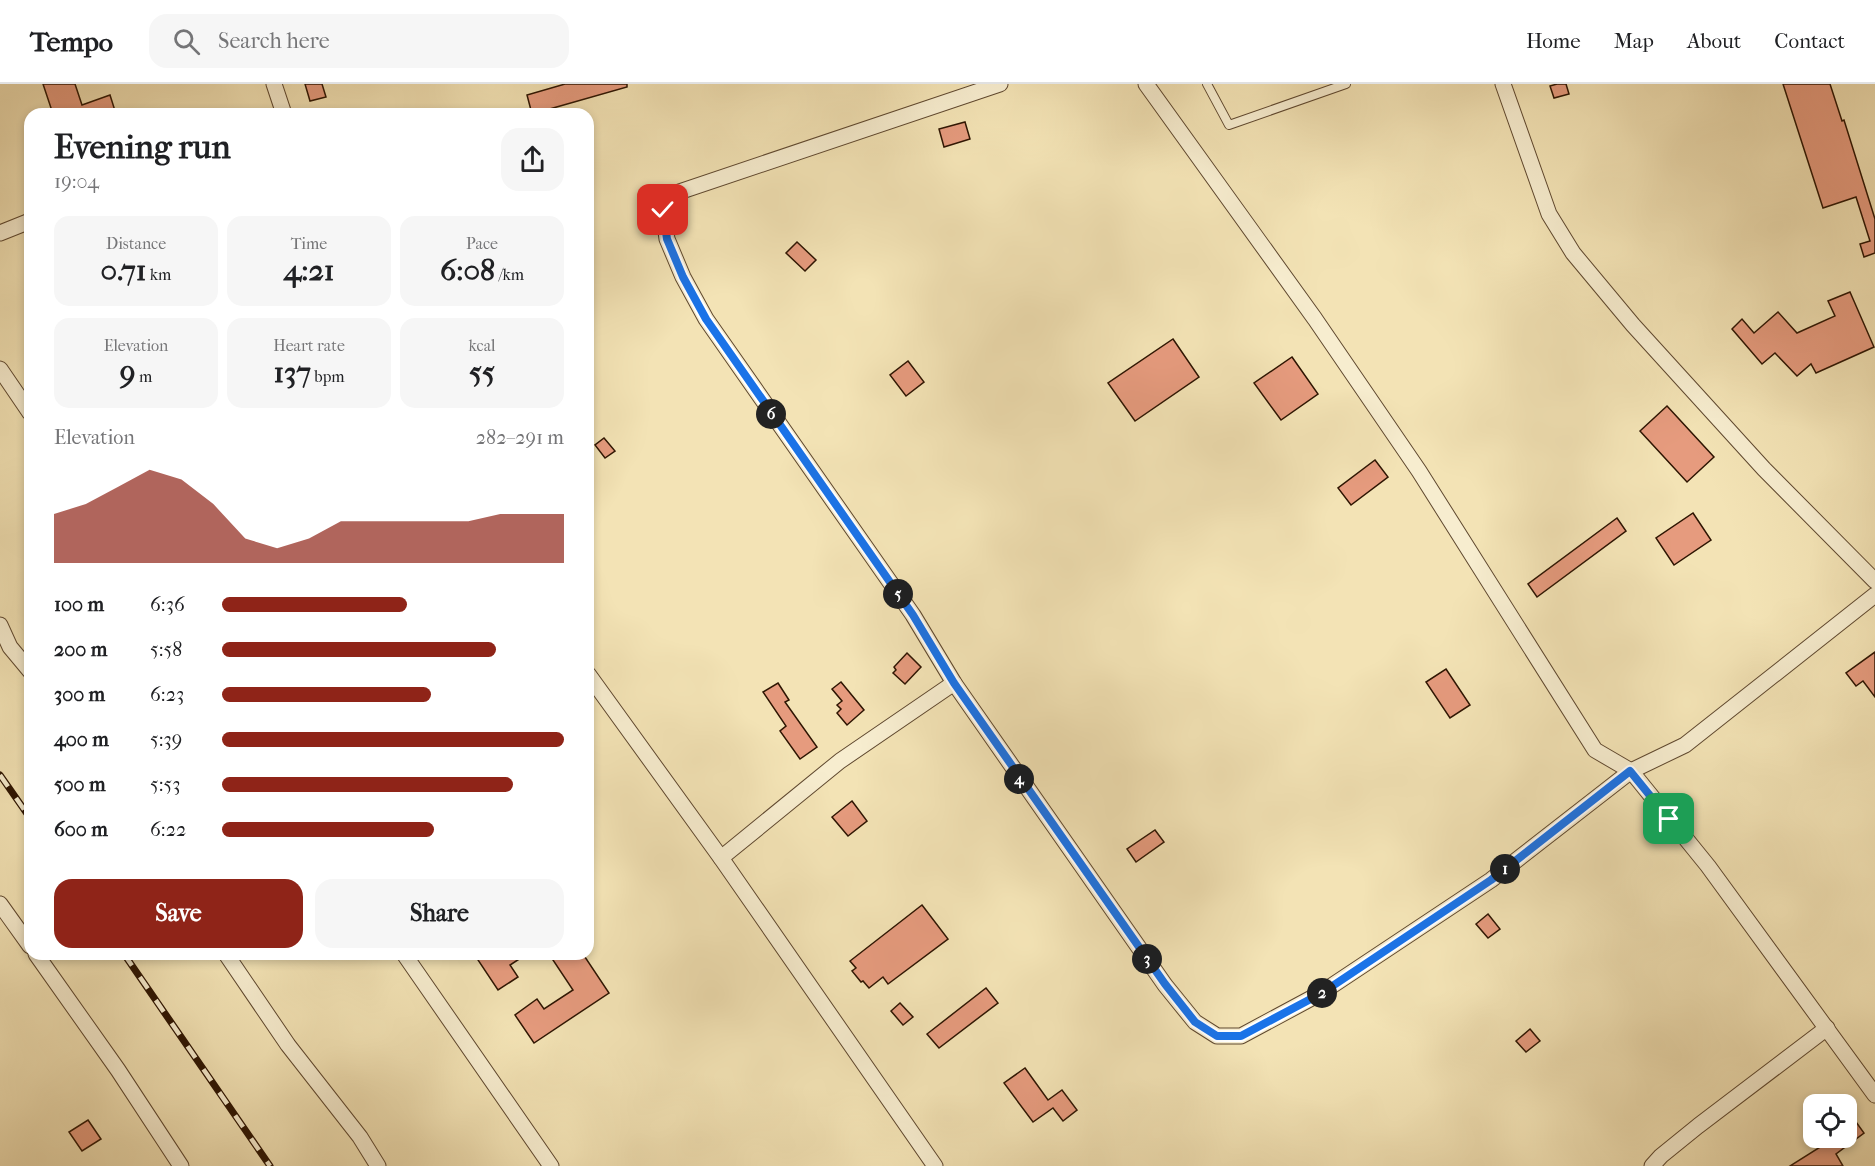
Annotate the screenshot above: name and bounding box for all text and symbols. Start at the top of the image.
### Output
search box [149,14,569,68]
text: Tempo [30,25,113,58]
icon: search [170,25,203,58]
text: Search here [218,28,330,54]
text: Home [1526,29,1581,53]
text: Map [1614,29,1654,53]
text: About [1687,29,1741,53]
text: Contact [1774,29,1845,53]
text: Evening run [54,128,231,167]
button: share [501,128,564,191]
text: 19:04 [54,170,99,193]
pin [637,184,688,235]
icon: check [646,193,679,226]
text: Distance [106,234,166,253]
text: Time [291,234,327,253]
text: Pace [466,234,498,253]
text: 0.71 [101,253,146,288]
text: 4:21 [283,253,335,288]
text: 6:08 [440,253,495,288]
text: km [146,265,171,284]
text: /km [495,265,524,284]
text: Elevation [104,336,168,355]
text: Heart rate [273,336,345,355]
text: kcal [469,336,495,355]
text: 9 [120,355,136,390]
text: 137 [273,355,311,390]
text: 55 [469,355,495,390]
text: m [136,367,152,386]
text: bpm [311,367,345,386]
pin: 6 [756,399,786,429]
text: 6 [767,404,775,423]
text: Elevation [54,426,135,449]
text: 282–291 m [476,426,564,449]
pin: 5 [883,579,913,609]
text: 5 [895,584,901,603]
text: 100 m [54,593,104,616]
text: 6:36 [150,593,185,616]
text: 200 m [54,638,107,661]
text: 5:58 [150,638,182,661]
text: 300 m [54,683,105,706]
text: 6:23 [150,683,184,706]
text: 400 m [54,728,109,751]
text: 5:39 [150,728,182,751]
pin: 4 [1004,764,1034,794]
text: 4 [1014,769,1024,788]
text: 500 m [54,773,106,796]
text: 5:53 [150,773,180,796]
pin [1643,793,1694,844]
icon: arrive [1652,802,1685,835]
text: 600 m [54,818,108,841]
text: 6:22 [150,818,186,841]
pin: 1 [1490,854,1520,884]
text: 1 [1502,859,1508,878]
button: Save [54,879,303,948]
button: Share [315,879,564,948]
pin: 3 [1132,944,1162,974]
text: 3 [1144,949,1150,968]
pin: 2 [1307,978,1337,1008]
text: 2 [1318,983,1326,1002]
map controls [1803,1094,1857,1148]
button: locate [1803,1094,1857,1148]

